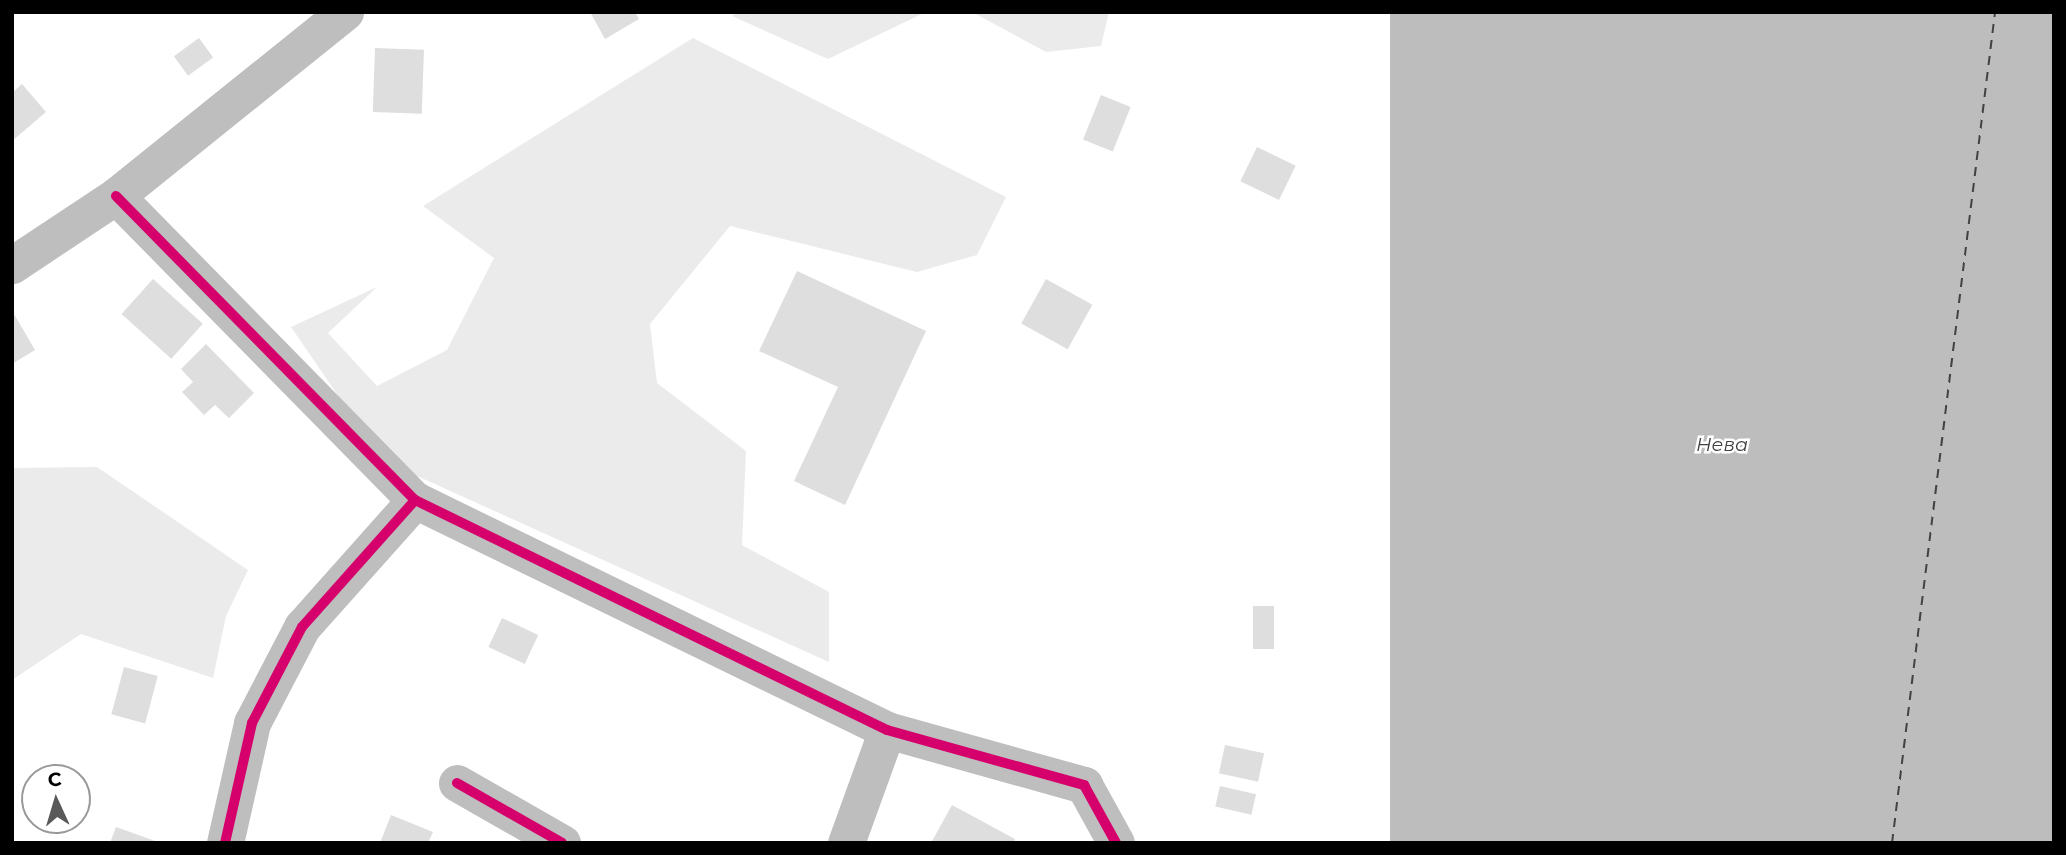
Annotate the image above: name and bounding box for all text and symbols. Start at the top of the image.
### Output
water label: Нева [1696,434,1748,456]
north arrow [21,764,91,834]
text: С [47,768,62,792]

